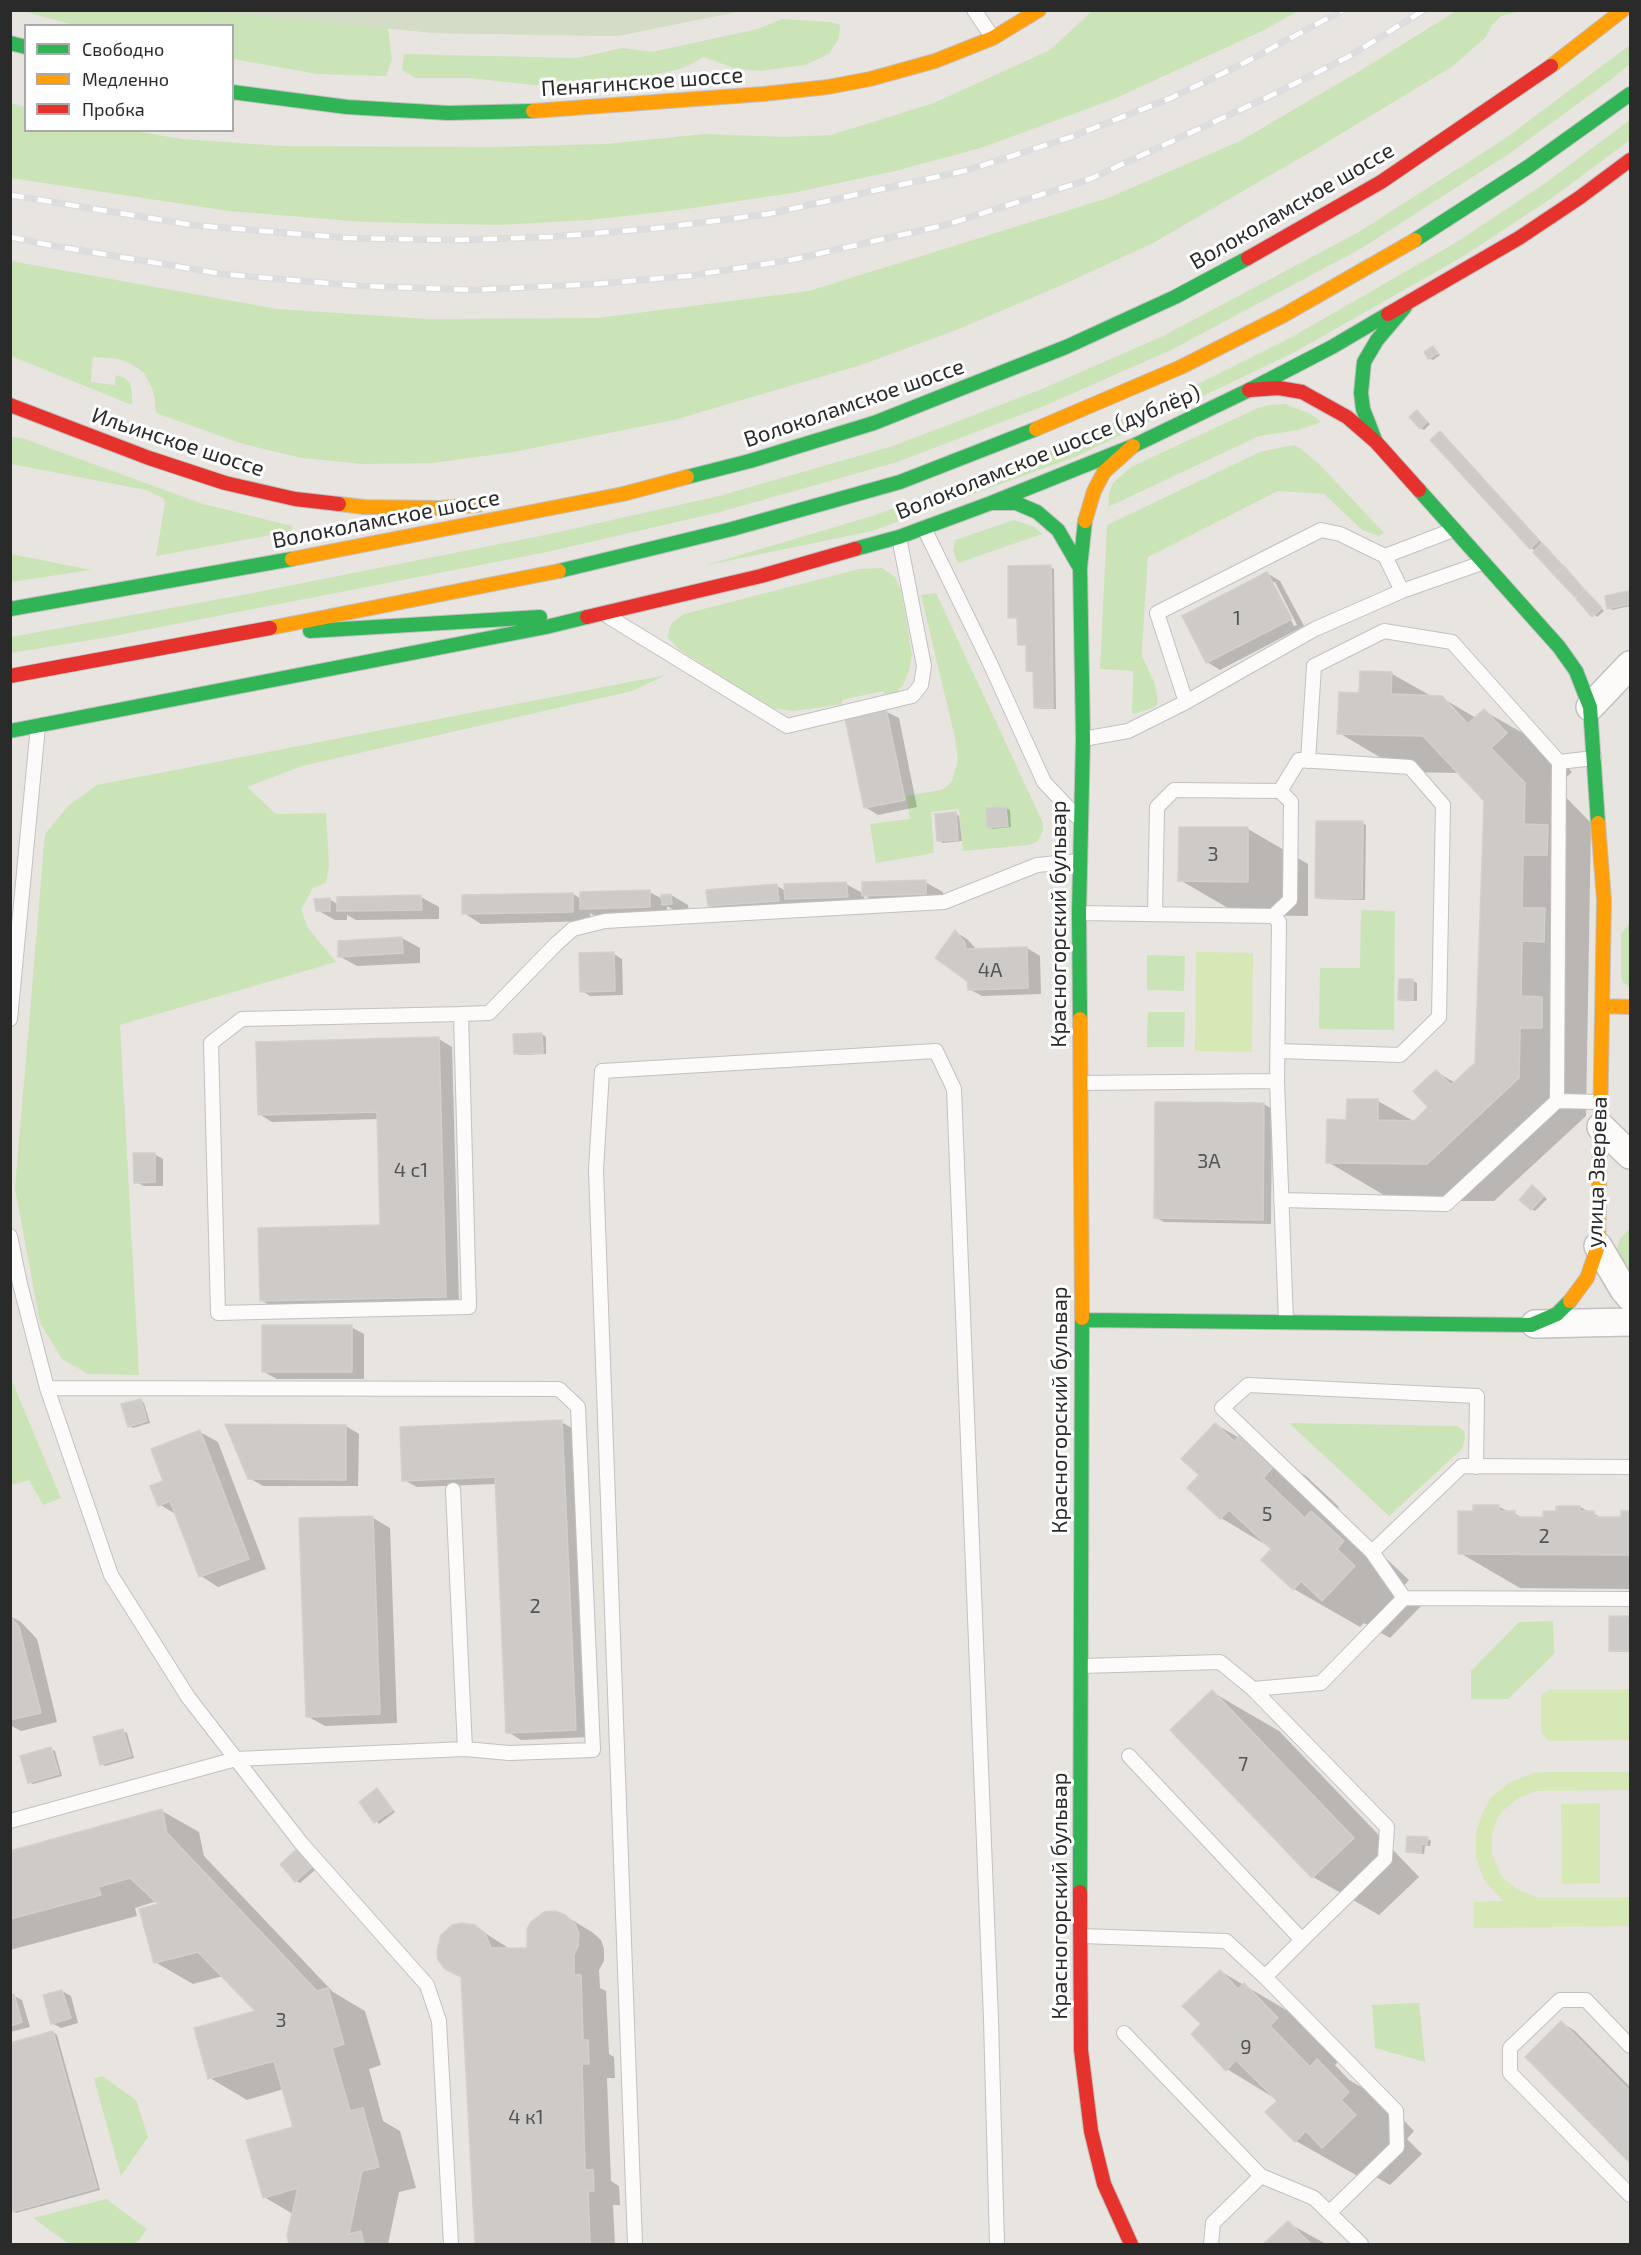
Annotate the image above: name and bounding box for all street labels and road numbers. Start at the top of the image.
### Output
street label: Пенягинское шоссе [540,62,744,102]
street label: Волоколамское шоссе [1185,137,1399,275]
street label: Волоколамское шоссе [740,353,968,453]
street label: Волоколамское шоссе (дублёр) [892,379,1204,525]
street label: Ильинское шоссе [88,402,268,482]
street label: Волоколамское шоссе [270,484,502,554]
street label: Красногорский бульвар [1046,800,1072,1048]
street label: улица Зверева [1581,1096,1613,1248]
street label: Красногорский бульвар [1047,1286,1073,1534]
street label: Красногорский бульвар [1047,1772,1073,2020]

